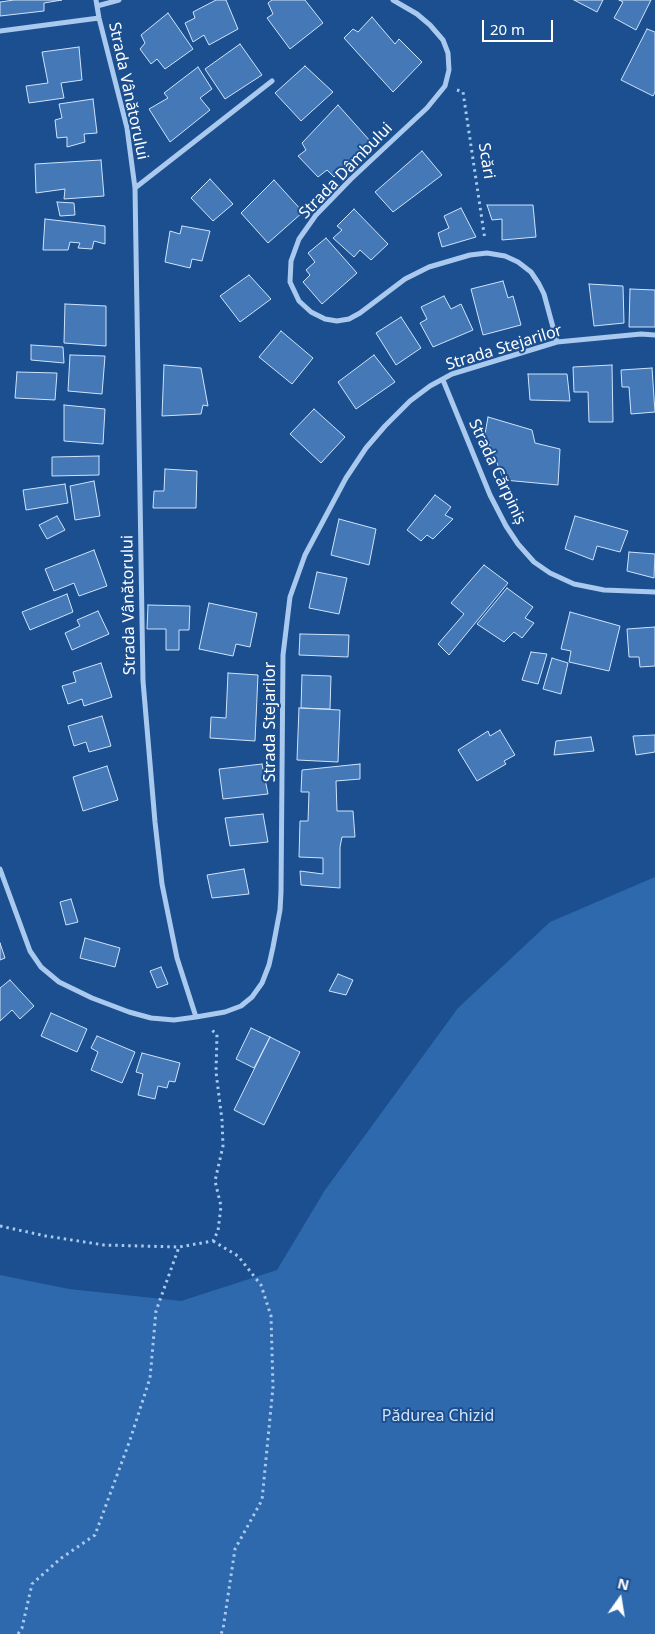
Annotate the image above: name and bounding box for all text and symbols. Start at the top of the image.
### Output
scale bar [485,10,556,42]
text: 20 m [490,19,525,39]
street label: Strada Vânătorului [104,21,152,161]
street label: Strada Dâmbului [295,119,397,223]
street label: Scări [474,142,498,180]
street label: Strada Stejarilor [444,321,564,375]
street label: Strada Cărpiniș [464,416,530,528]
street label: Strada Vânătorului [118,535,140,675]
street label: Strada Stejarilor [260,662,280,782]
park label: Pădurea Chizid [382,1406,494,1426]
text: N [616,1573,631,1594]
north arrow [595,1574,645,1624]

